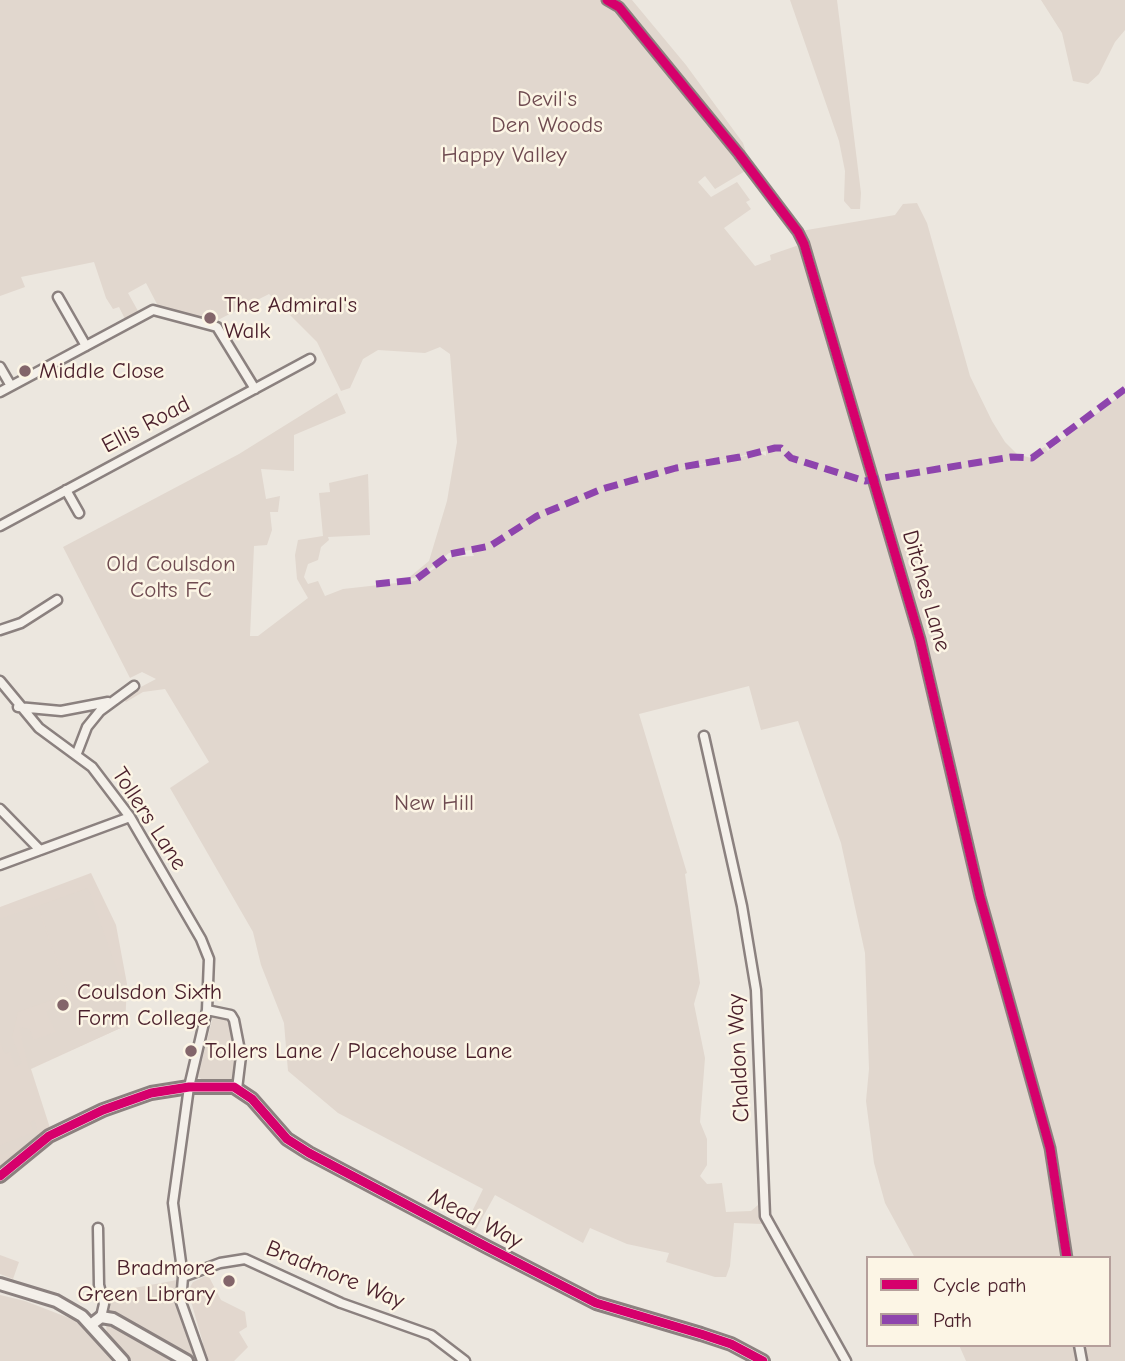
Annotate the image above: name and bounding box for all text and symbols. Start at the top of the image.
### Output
park label: Devil's Den Woods [491,85,603,139]
park label: Happy Valley [441,141,567,169]
place label: The Admiral's Walk [224,291,357,345]
marker: The Admiral's Walk [202,310,218,326]
place label: Middle Close [39,357,164,385]
marker: Middle Close [17,363,33,379]
street label: Ellis Road [97,390,195,460]
street label: Ditches Lane [896,527,956,655]
park label: Old Coulsdon Colts FC [106,550,236,604]
street label: Tollers Lane [106,762,192,876]
park label: New Hill [394,789,474,817]
place label: Coulsdon Sixth Form College [77,978,222,1032]
street label: Chaldon Way [722,993,756,1123]
marker: Coulsdon Sixth Form College [55,997,71,1013]
place label: Tollers Lane / Placehouse Lane [205,1037,512,1065]
marker: Tollers Lane / Placehouse Lane [183,1043,199,1059]
street label: Mead Way [423,1183,527,1255]
street label: Bradmore Way [262,1235,408,1315]
place label: Bradmore Green Library [77,1254,215,1308]
legend [866,1256,1111,1347]
marker: Bradmore Green Library [221,1273,237,1289]
text: Cycle path [933,1273,1026,1297]
text: Path [933,1308,972,1332]

